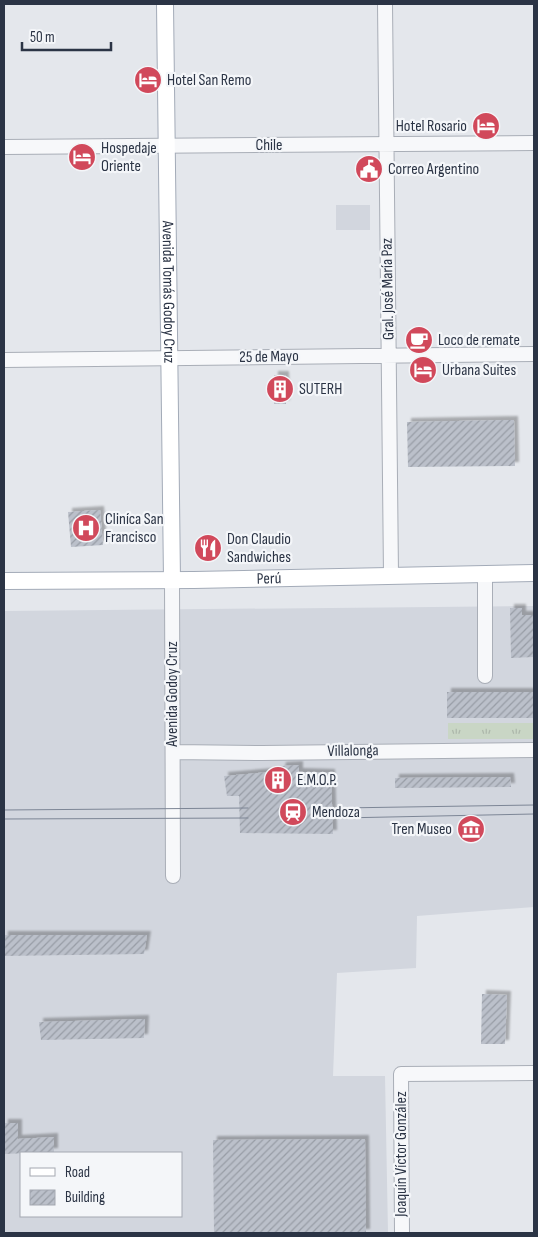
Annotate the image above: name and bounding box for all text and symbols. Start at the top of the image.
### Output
scale bar [22,20,111,52]
text: 50 m [30,28,55,47]
hotel icon: Hotel San Remo [133,65,163,95]
place label: Hotel San Remo [167,71,251,90]
hotel icon: Hotel Rosario [471,111,501,141]
place label: Hotel Rosario [396,117,467,136]
street label: Chile [256,136,283,155]
place label: Hospedaje Oriente [101,139,157,176]
hotel icon: Hospedaje Oriente [67,142,97,172]
public building icon: Correo Argentino [354,154,384,184]
place label: Correo Argentino [388,160,479,179]
street label: Avenida Tomás Godoy Cruz [158,220,179,364]
street label: Gral. José María Paz [378,238,398,340]
cafe icon: Loco de remate [404,325,434,355]
place label: Loco de remate [438,331,520,350]
street label: 25 de Mayo [239,347,299,367]
hotel icon: Urbana Suites [408,355,438,385]
place label: Urbana Suites [442,361,517,380]
building icon: SUTERH [265,374,295,404]
place label: SUTERH [299,380,342,399]
place label: Cliníca San Francisco [105,510,164,547]
hospital icon: Cliníca San Francisco [71,513,101,543]
place label: Don Claudio Sandwiches [227,530,291,567]
restaurant icon: Don Claudio Sandwiches [193,533,223,563]
street label: Perú [257,569,281,588]
street label: Avenida Godoy Cruz [163,641,182,748]
street label: Villalonga [327,741,379,761]
building icon: E.M.O.P. [263,765,293,795]
place label: E.M.O.P. [297,771,337,790]
station icon: Mendoza [278,797,308,827]
place label: Mendoza [312,803,360,822]
museum icon: Tren Museo [456,814,486,844]
place label: Tren Museo [392,820,452,839]
street label: Joaquín Víctor González [392,1091,411,1218]
legend [20,1152,182,1217]
text: Road [65,1163,90,1182]
text: Building [65,1188,105,1207]

